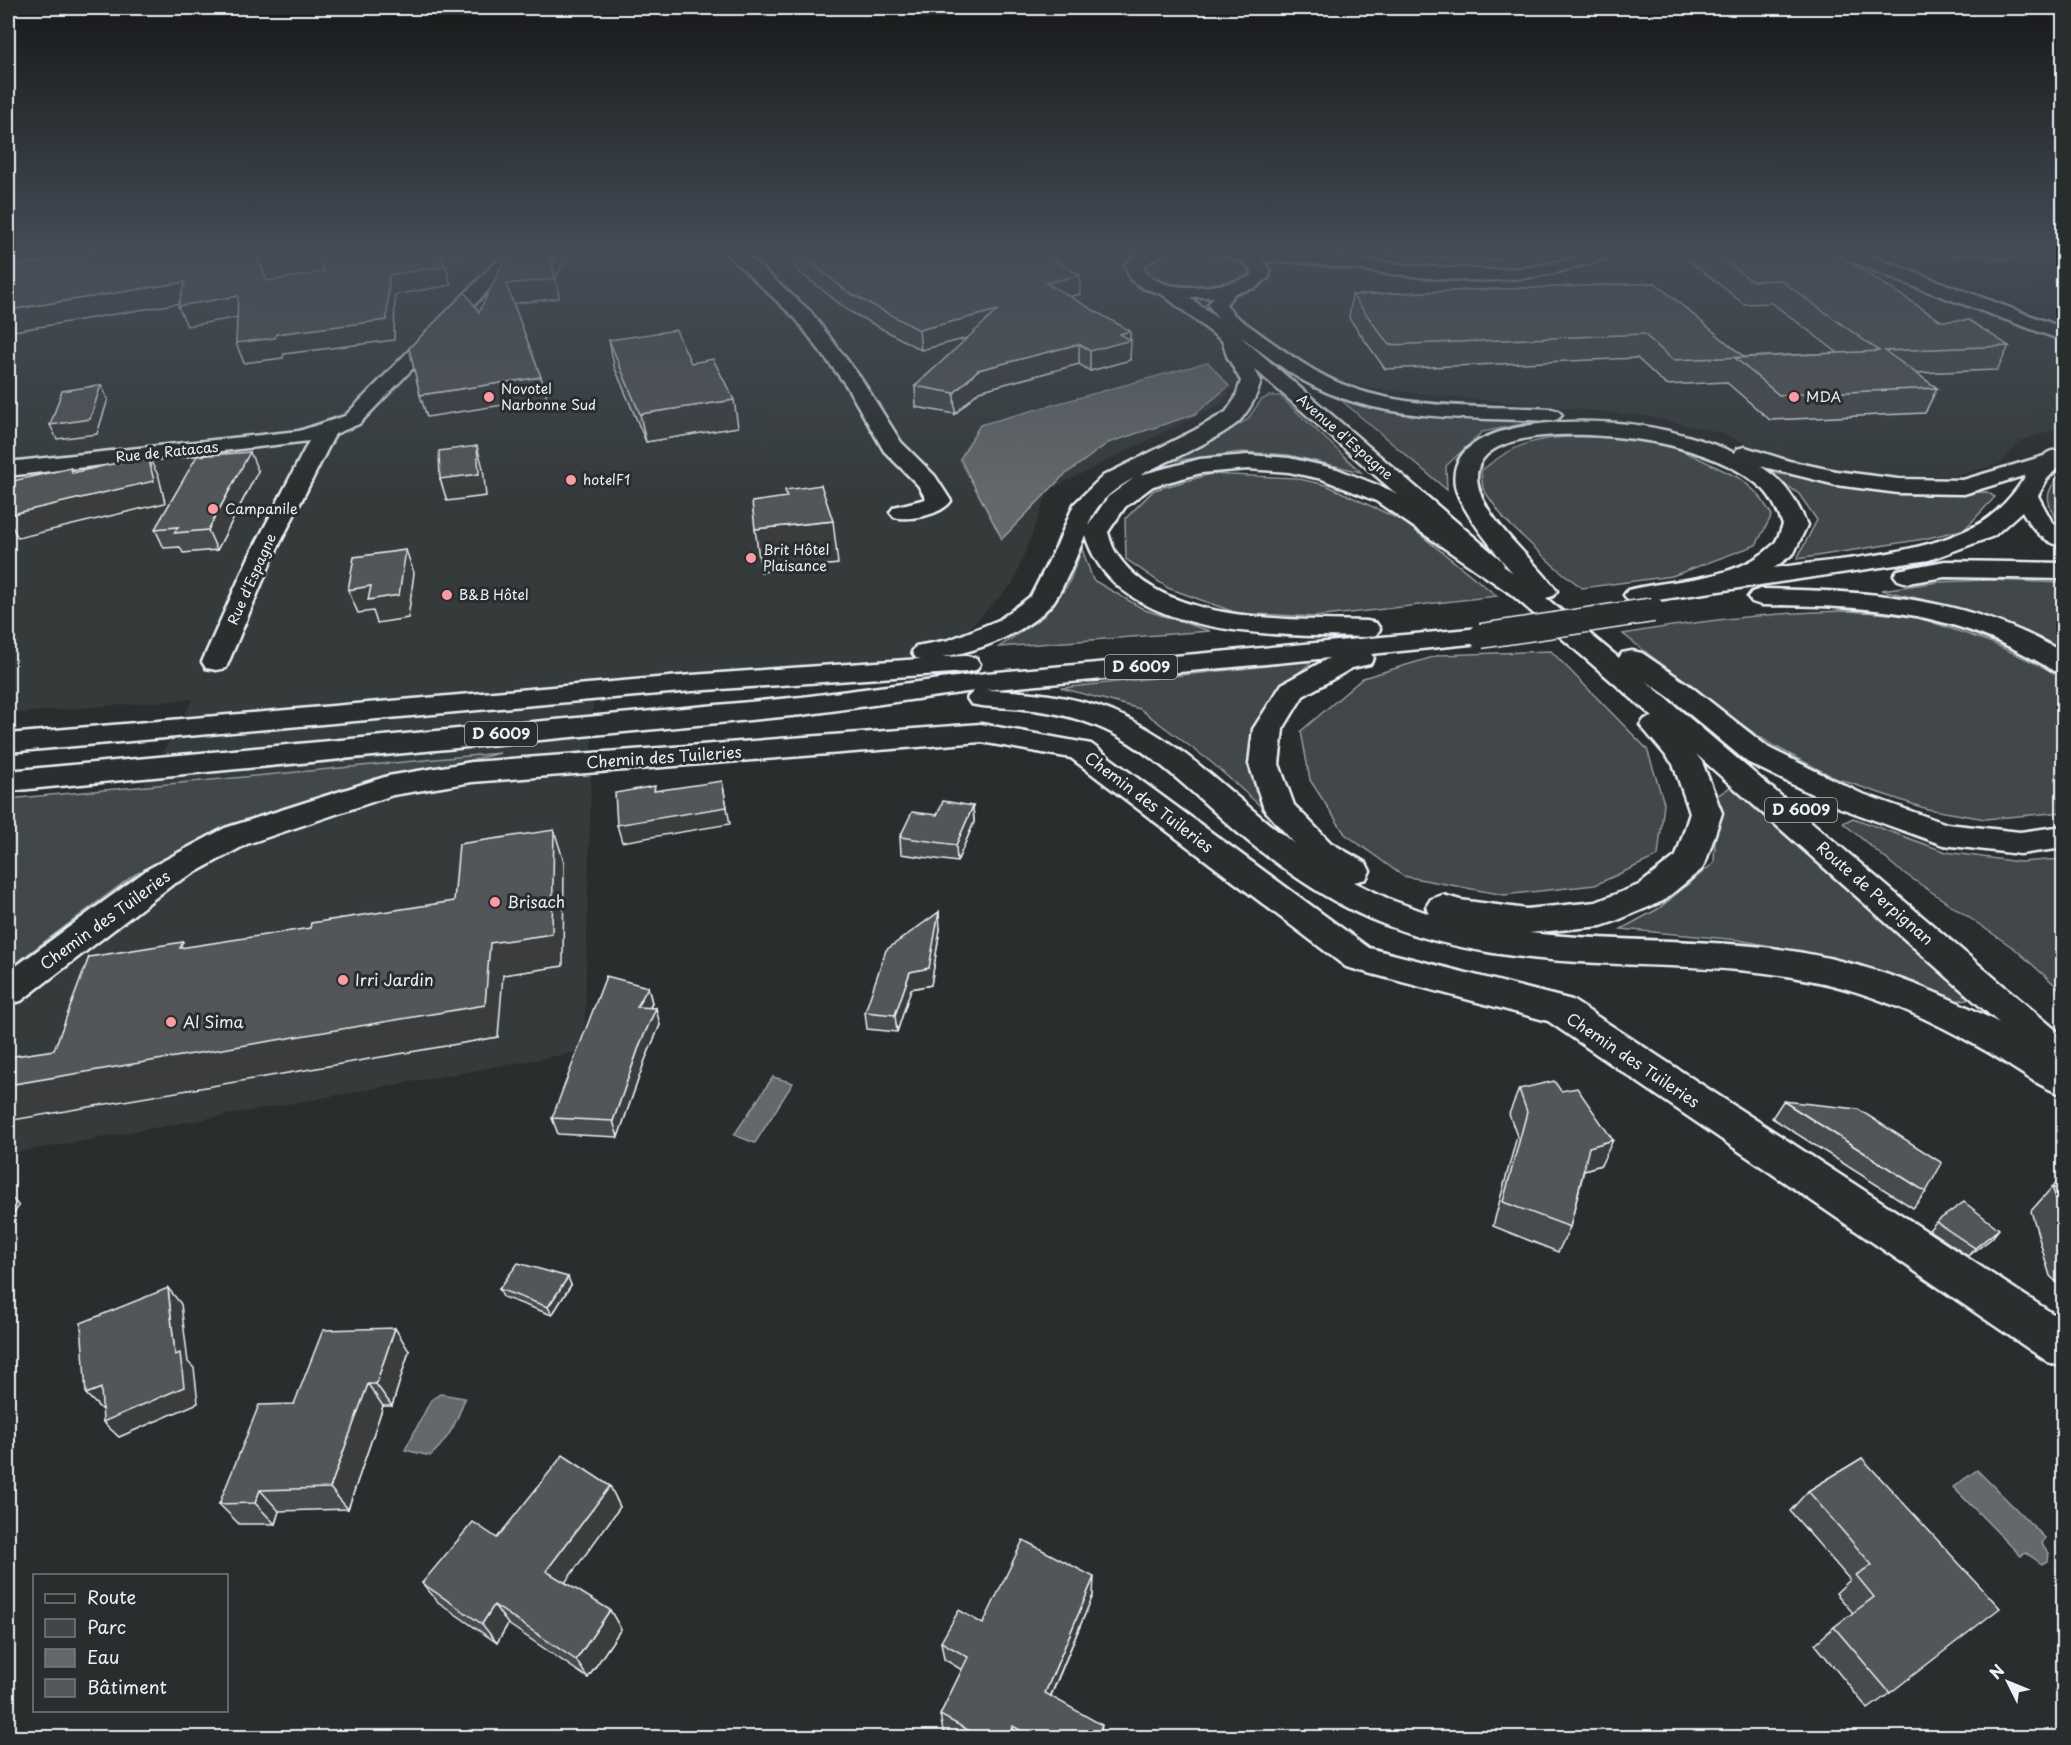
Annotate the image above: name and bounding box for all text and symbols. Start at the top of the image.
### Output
place label: Novotel Narbonne Sud [501,378,596,415]
place label: MDA [1806,386,1841,407]
street label: Avenue d'Espagne [1292,389,1398,485]
marker: Novotel Narbonne Sud [482,390,496,404]
marker: MDA [1787,390,1801,404]
street label: Rue de Ratacas [115,436,219,467]
place label: hotelF1 [583,469,630,490]
marker: hotelF1 [564,473,578,487]
place label: Campanile [225,498,298,519]
marker: Campanile [206,502,220,516]
street label: Rue d'Espagne [222,530,281,628]
place label: Brit Hôtel Plaisance [763,539,829,576]
marker: Brit Hôtel Plaisance [744,551,758,565]
place label: B&B Hôtel [459,584,529,605]
marker: B&B Hôtel [440,588,454,602]
road number: D 6009 [1105,655,1177,679]
road number: D 6009 [465,722,537,746]
street label: Chemin des Tuileries [585,739,742,773]
street label: Chemin des Tuileries [1080,745,1219,858]
road number: D 6009 [1765,798,1837,822]
street label: Route de Perpignan [1812,835,1939,950]
street label: Chemin des Tuileries [34,864,174,975]
place label: Brisach [507,889,565,913]
marker: Brisach [488,895,502,909]
place label: Irri Jardin [355,967,434,991]
marker: Irri Jardin [336,973,350,987]
street label: Chemin des Tuileries [1562,1006,1705,1113]
place label: Al Sima [183,1009,244,1033]
marker: Al Sima [164,1015,178,1029]
legend [33,1574,228,1712]
text: Route [87,1583,137,1610]
text: Parc [87,1613,126,1640]
text: Eau [87,1643,119,1670]
north arrow [1978,1652,2038,1712]
text: N [1983,1658,2009,1684]
text: Bâtiment [87,1673,167,1700]

